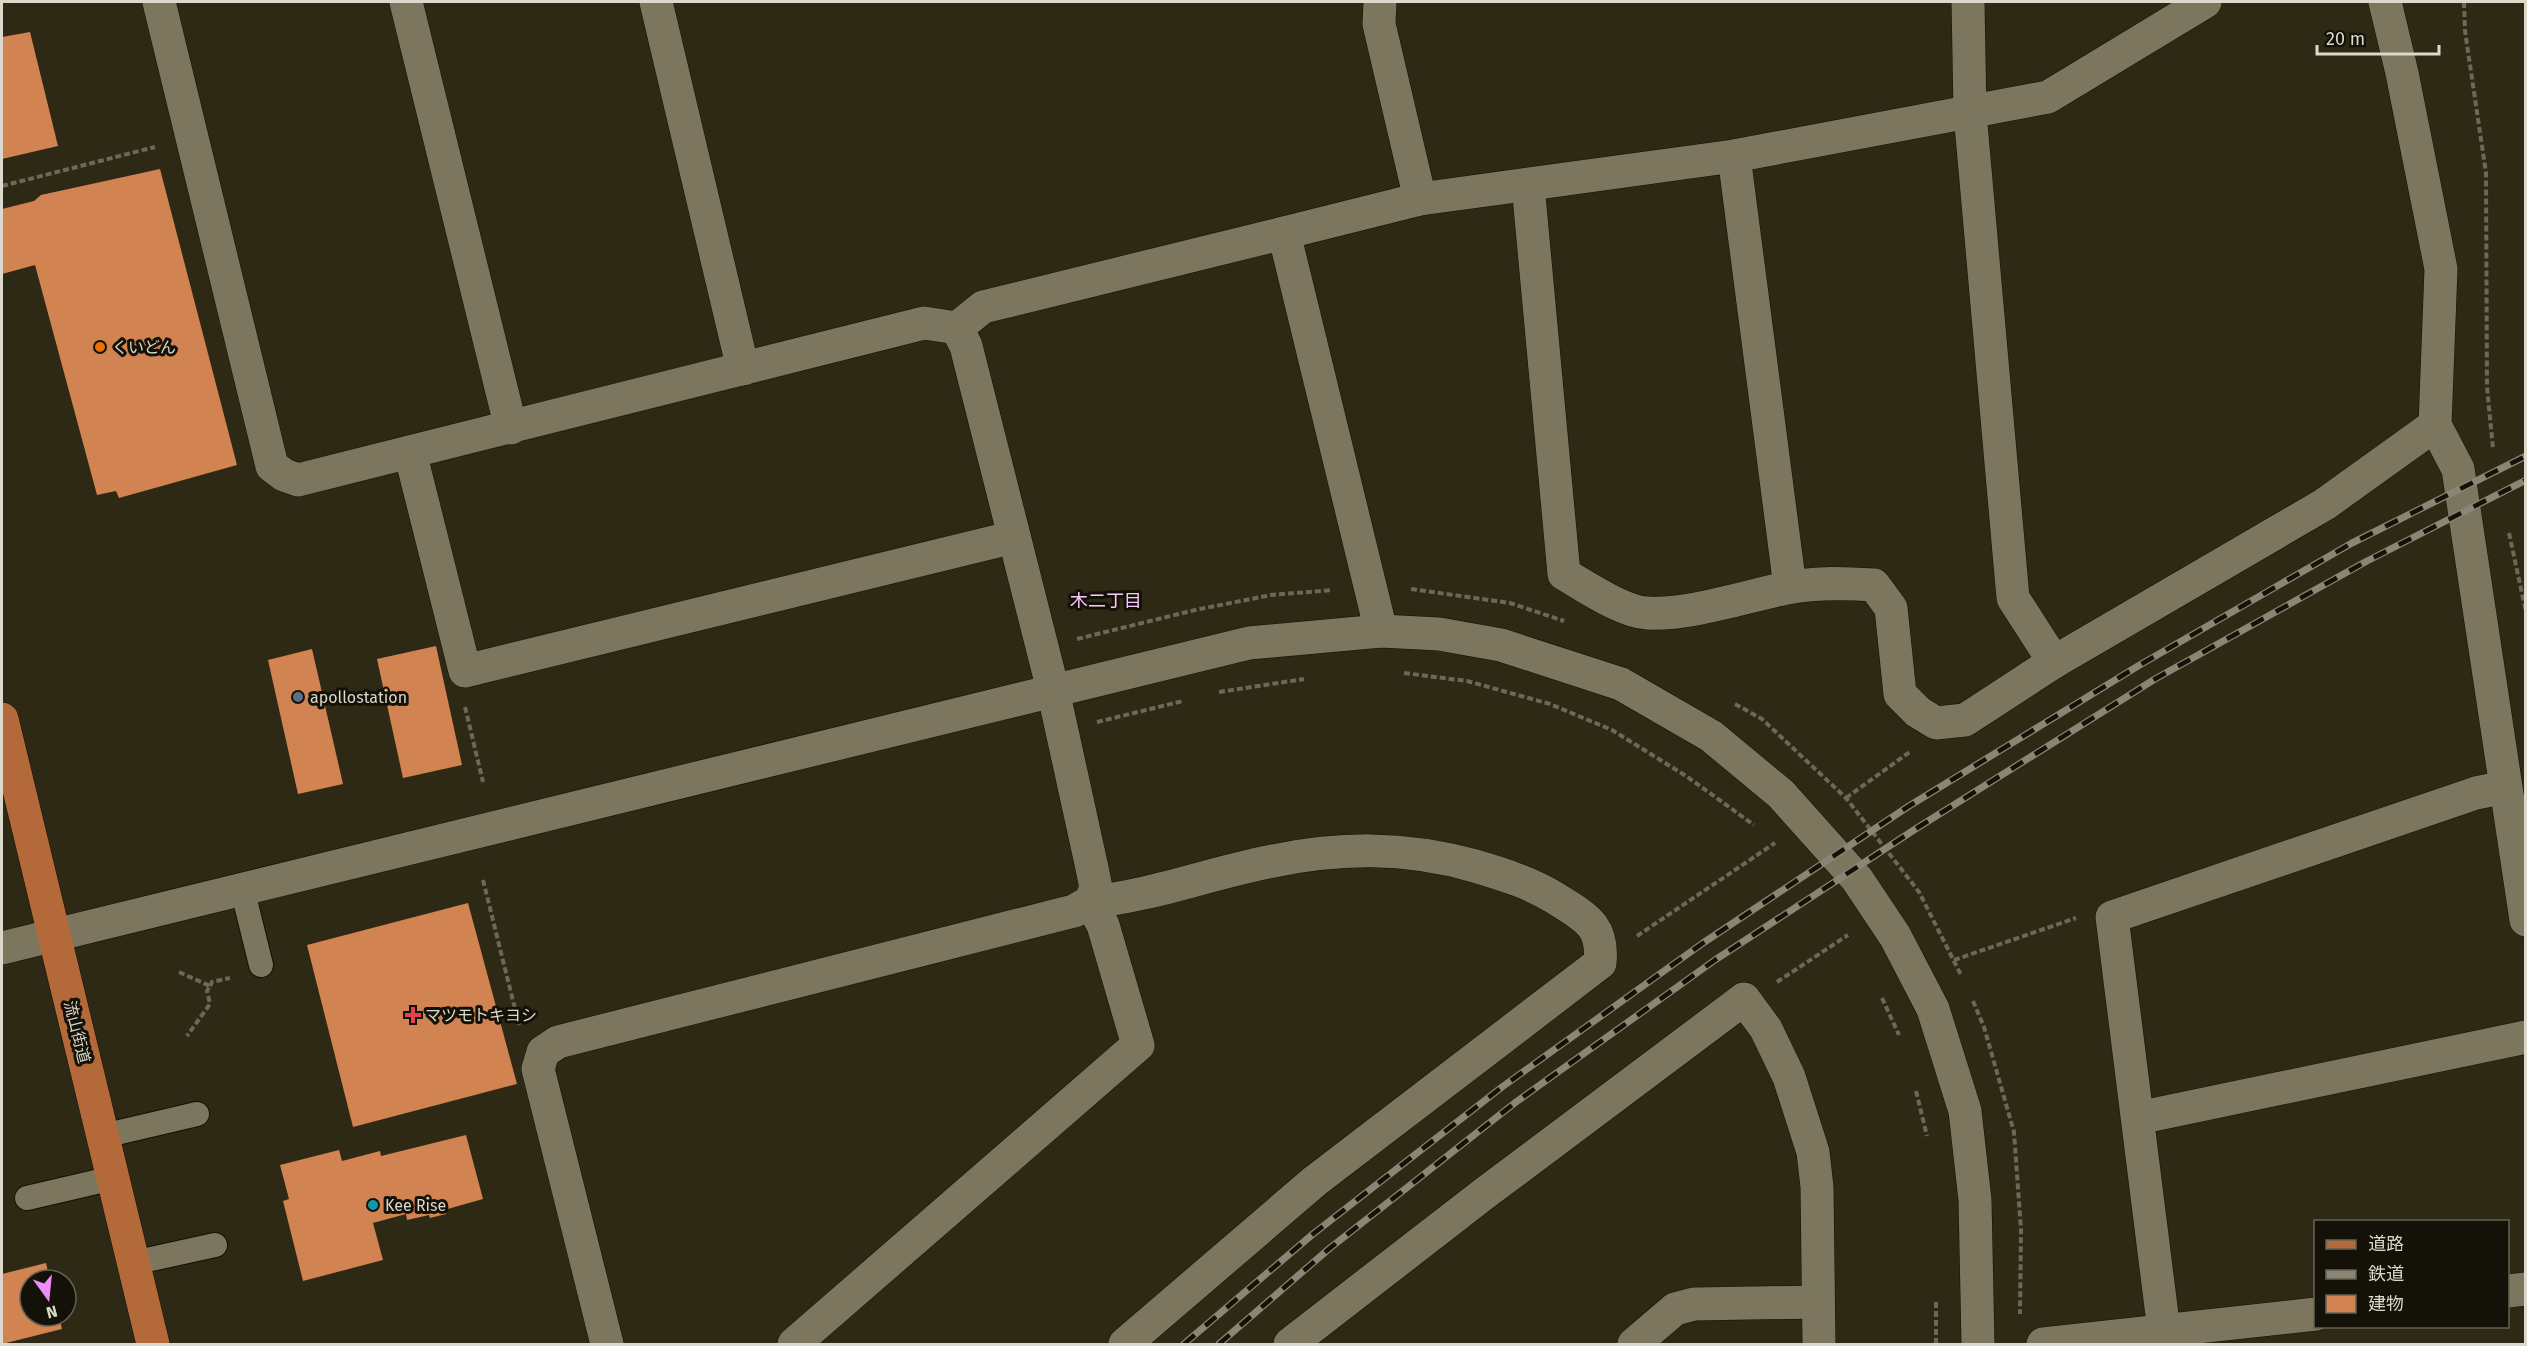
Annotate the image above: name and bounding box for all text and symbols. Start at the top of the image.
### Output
scale bar [2317,18,2438,56]
text: 20 m [2326,28,2365,50]
place label: くいどん [112,338,176,357]
marker: くいどん [93,340,107,354]
district label: 木二丁目 [1070,590,1142,612]
place label: apollostation [310,688,407,707]
marker: apollostation [291,690,305,704]
street label: 流山街道 [60,999,94,1065]
place label: マツモトキヨシ [425,1006,537,1025]
marker: マツモトキヨシ [406,1008,420,1022]
place label: Kee Rise [385,1196,446,1215]
marker: Kee Rise [366,1198,380,1212]
legend [2314,1220,2509,1328]
text: 道路 [2368,1233,2404,1255]
text: 鉄道 [2368,1263,2404,1285]
north arrow [18,1268,78,1328]
text: 建物 [2368,1293,2404,1315]
text: N [44,1301,59,1323]

